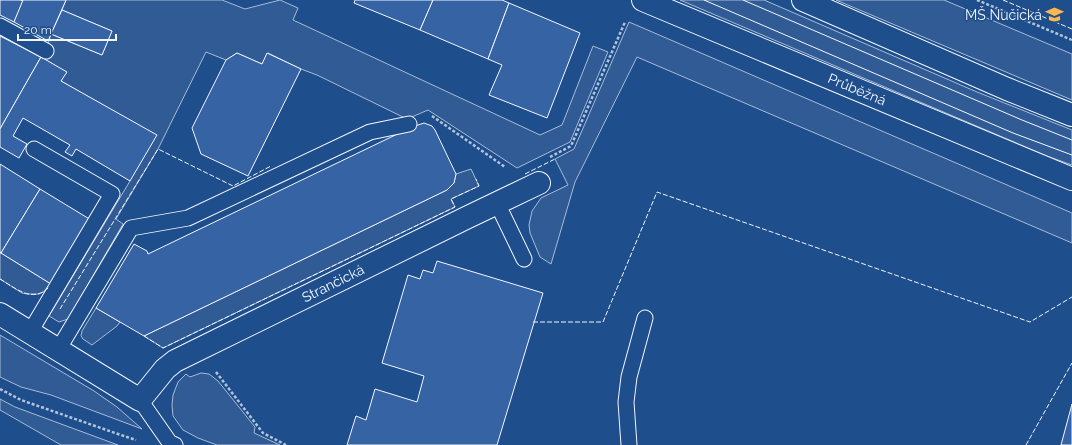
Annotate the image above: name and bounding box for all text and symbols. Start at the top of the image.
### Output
place label: MŠ Nučická [965,5,1042,23]
school or university icon: MŠ Nučická [1045,5,1065,25]
scale bar [18,16,116,42]
text: 20 m [24,23,52,37]
street label: Průběžná [826,70,889,109]
street label: Strančická [299,261,367,305]

